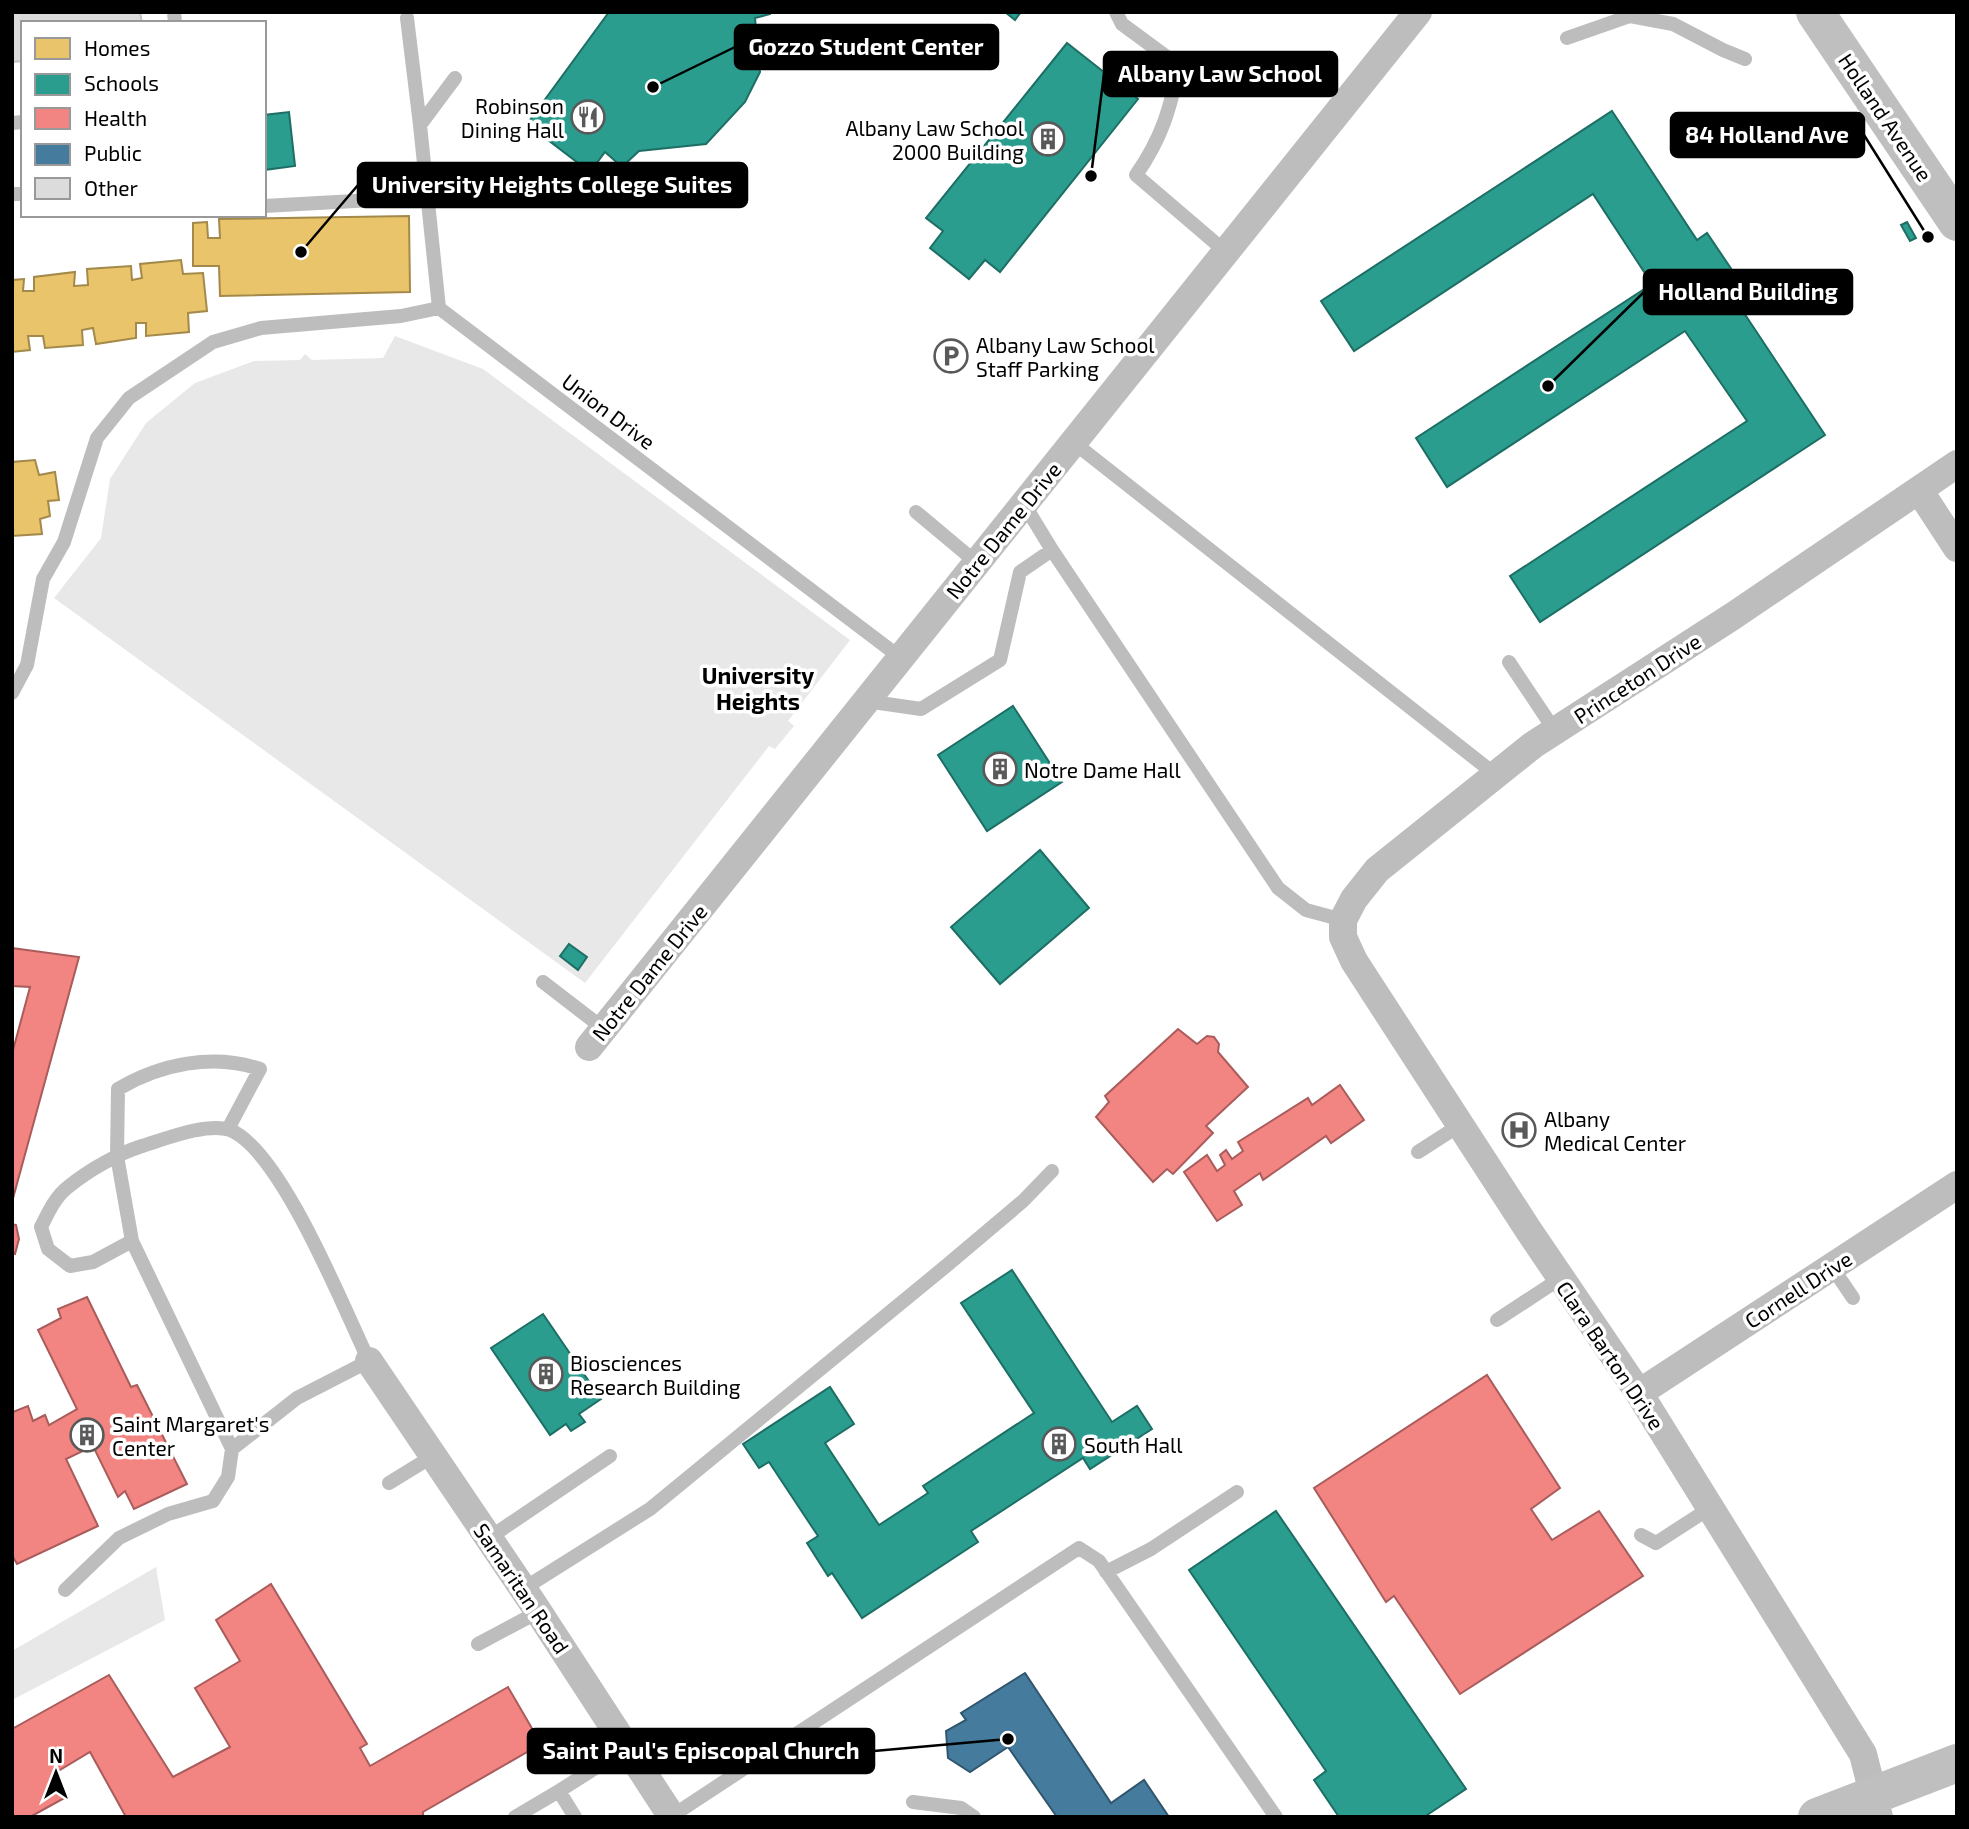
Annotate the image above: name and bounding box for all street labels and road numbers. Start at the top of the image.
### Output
street label: Holland Avenue [1834,48,1938,186]
street label: Union Drive [558,368,660,454]
street label: Notre Dame Drive [940,457,1066,603]
street label: Princeton Drive [1569,628,1705,728]
street label: Notre Dame Drive [586,899,712,1045]
street label: Cornell Drive [1740,1245,1856,1333]
street label: Clara Barton Drive [1552,1276,1670,1434]
street label: Samaritan Road [469,1518,575,1658]

